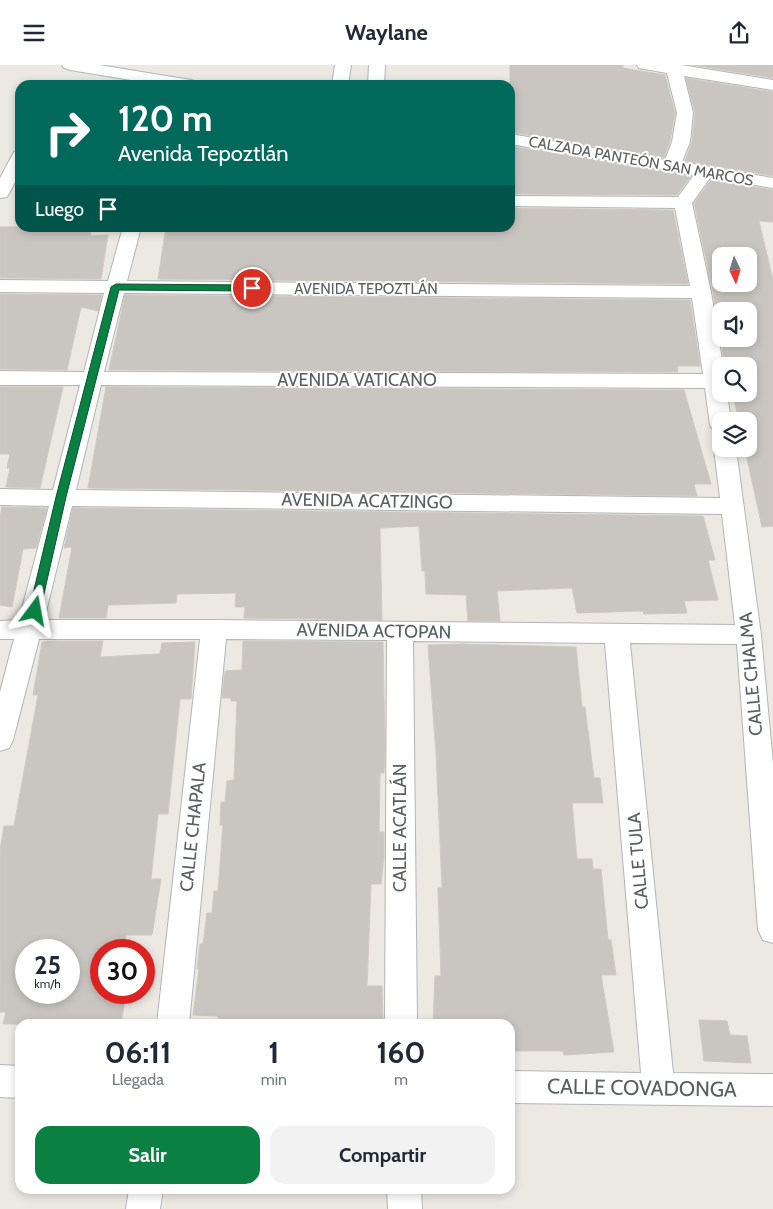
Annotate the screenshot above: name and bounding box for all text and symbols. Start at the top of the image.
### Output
icon: menu [20,19,48,47]
text: Waylane [345,19,428,46]
icon: share [725,19,753,47]
text: 120 m [118,97,212,140]
icon: right [35,100,100,165]
street label: CALZADA PANTEÓN SAN MARCOS [527,131,755,190]
text: Avenida Tepoztlán [118,140,289,167]
icon: arrive [94,195,122,223]
text: Luego [35,198,84,221]
north arrow [712,247,758,293]
map controls [712,247,757,457]
pin [231,267,273,309]
icon: arrive [238,274,266,302]
street label: AVENIDA TEPOZTLÁN [294,279,438,298]
button: sound [712,302,757,347]
button: search [712,357,757,402]
street label: AVENIDA VATICANO [277,369,437,391]
button: layers [712,412,757,457]
street label: AVENIDA ACATZINGO [281,489,453,513]
position arrow [8,584,60,636]
street label: CALLE CHALMA [735,611,767,737]
street label: AVENIDA ACTOPAN [296,619,452,643]
street label: CALLE CHAPALA [175,761,211,893]
street label: CALLE ACATLÁN [389,764,411,892]
street label: CALLE TULA [623,812,653,910]
speed limit sign: 30 [90,939,155,1004]
text: 25 [34,950,61,980]
text: km/h [34,976,61,991]
text: 06:11 [104,1034,171,1071]
text: 1 [268,1034,279,1071]
text: 160 [376,1034,426,1071]
text: Llegada [112,1070,164,1089]
text: min [261,1070,287,1089]
text: m [394,1070,408,1089]
street label: CALLE COVADONGA [547,1073,737,1102]
button: Salir [35,1126,260,1184]
button: Compartir [270,1126,495,1184]

